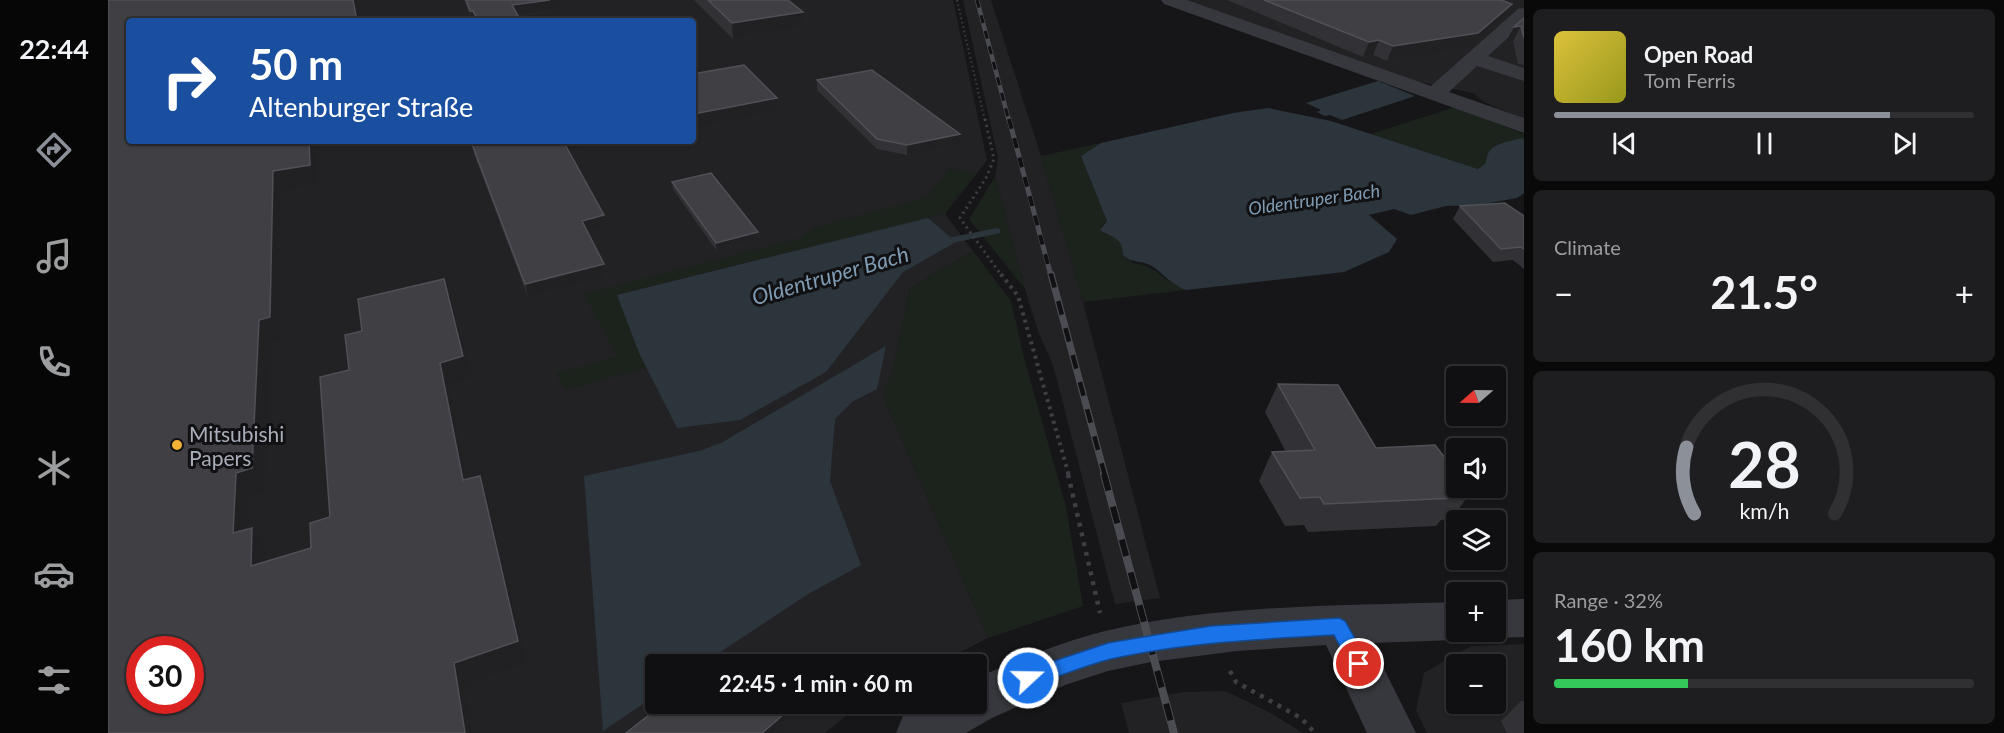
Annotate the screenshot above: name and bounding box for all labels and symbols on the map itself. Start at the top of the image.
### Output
water label: Oldentruper Bach [1247,179,1381,219]
water label: Oldentruper Bach [748,240,912,310]
north arrow [1446,366,1506,426]
place label: Mitsubishi Papers [189,421,284,470]
marker: Mitsubishi Papers [170,438,184,452]
speed limit sign: 30 [126,636,204,714]
pin [1333,638,1384,689]
position arrow [996,646,1060,710]

